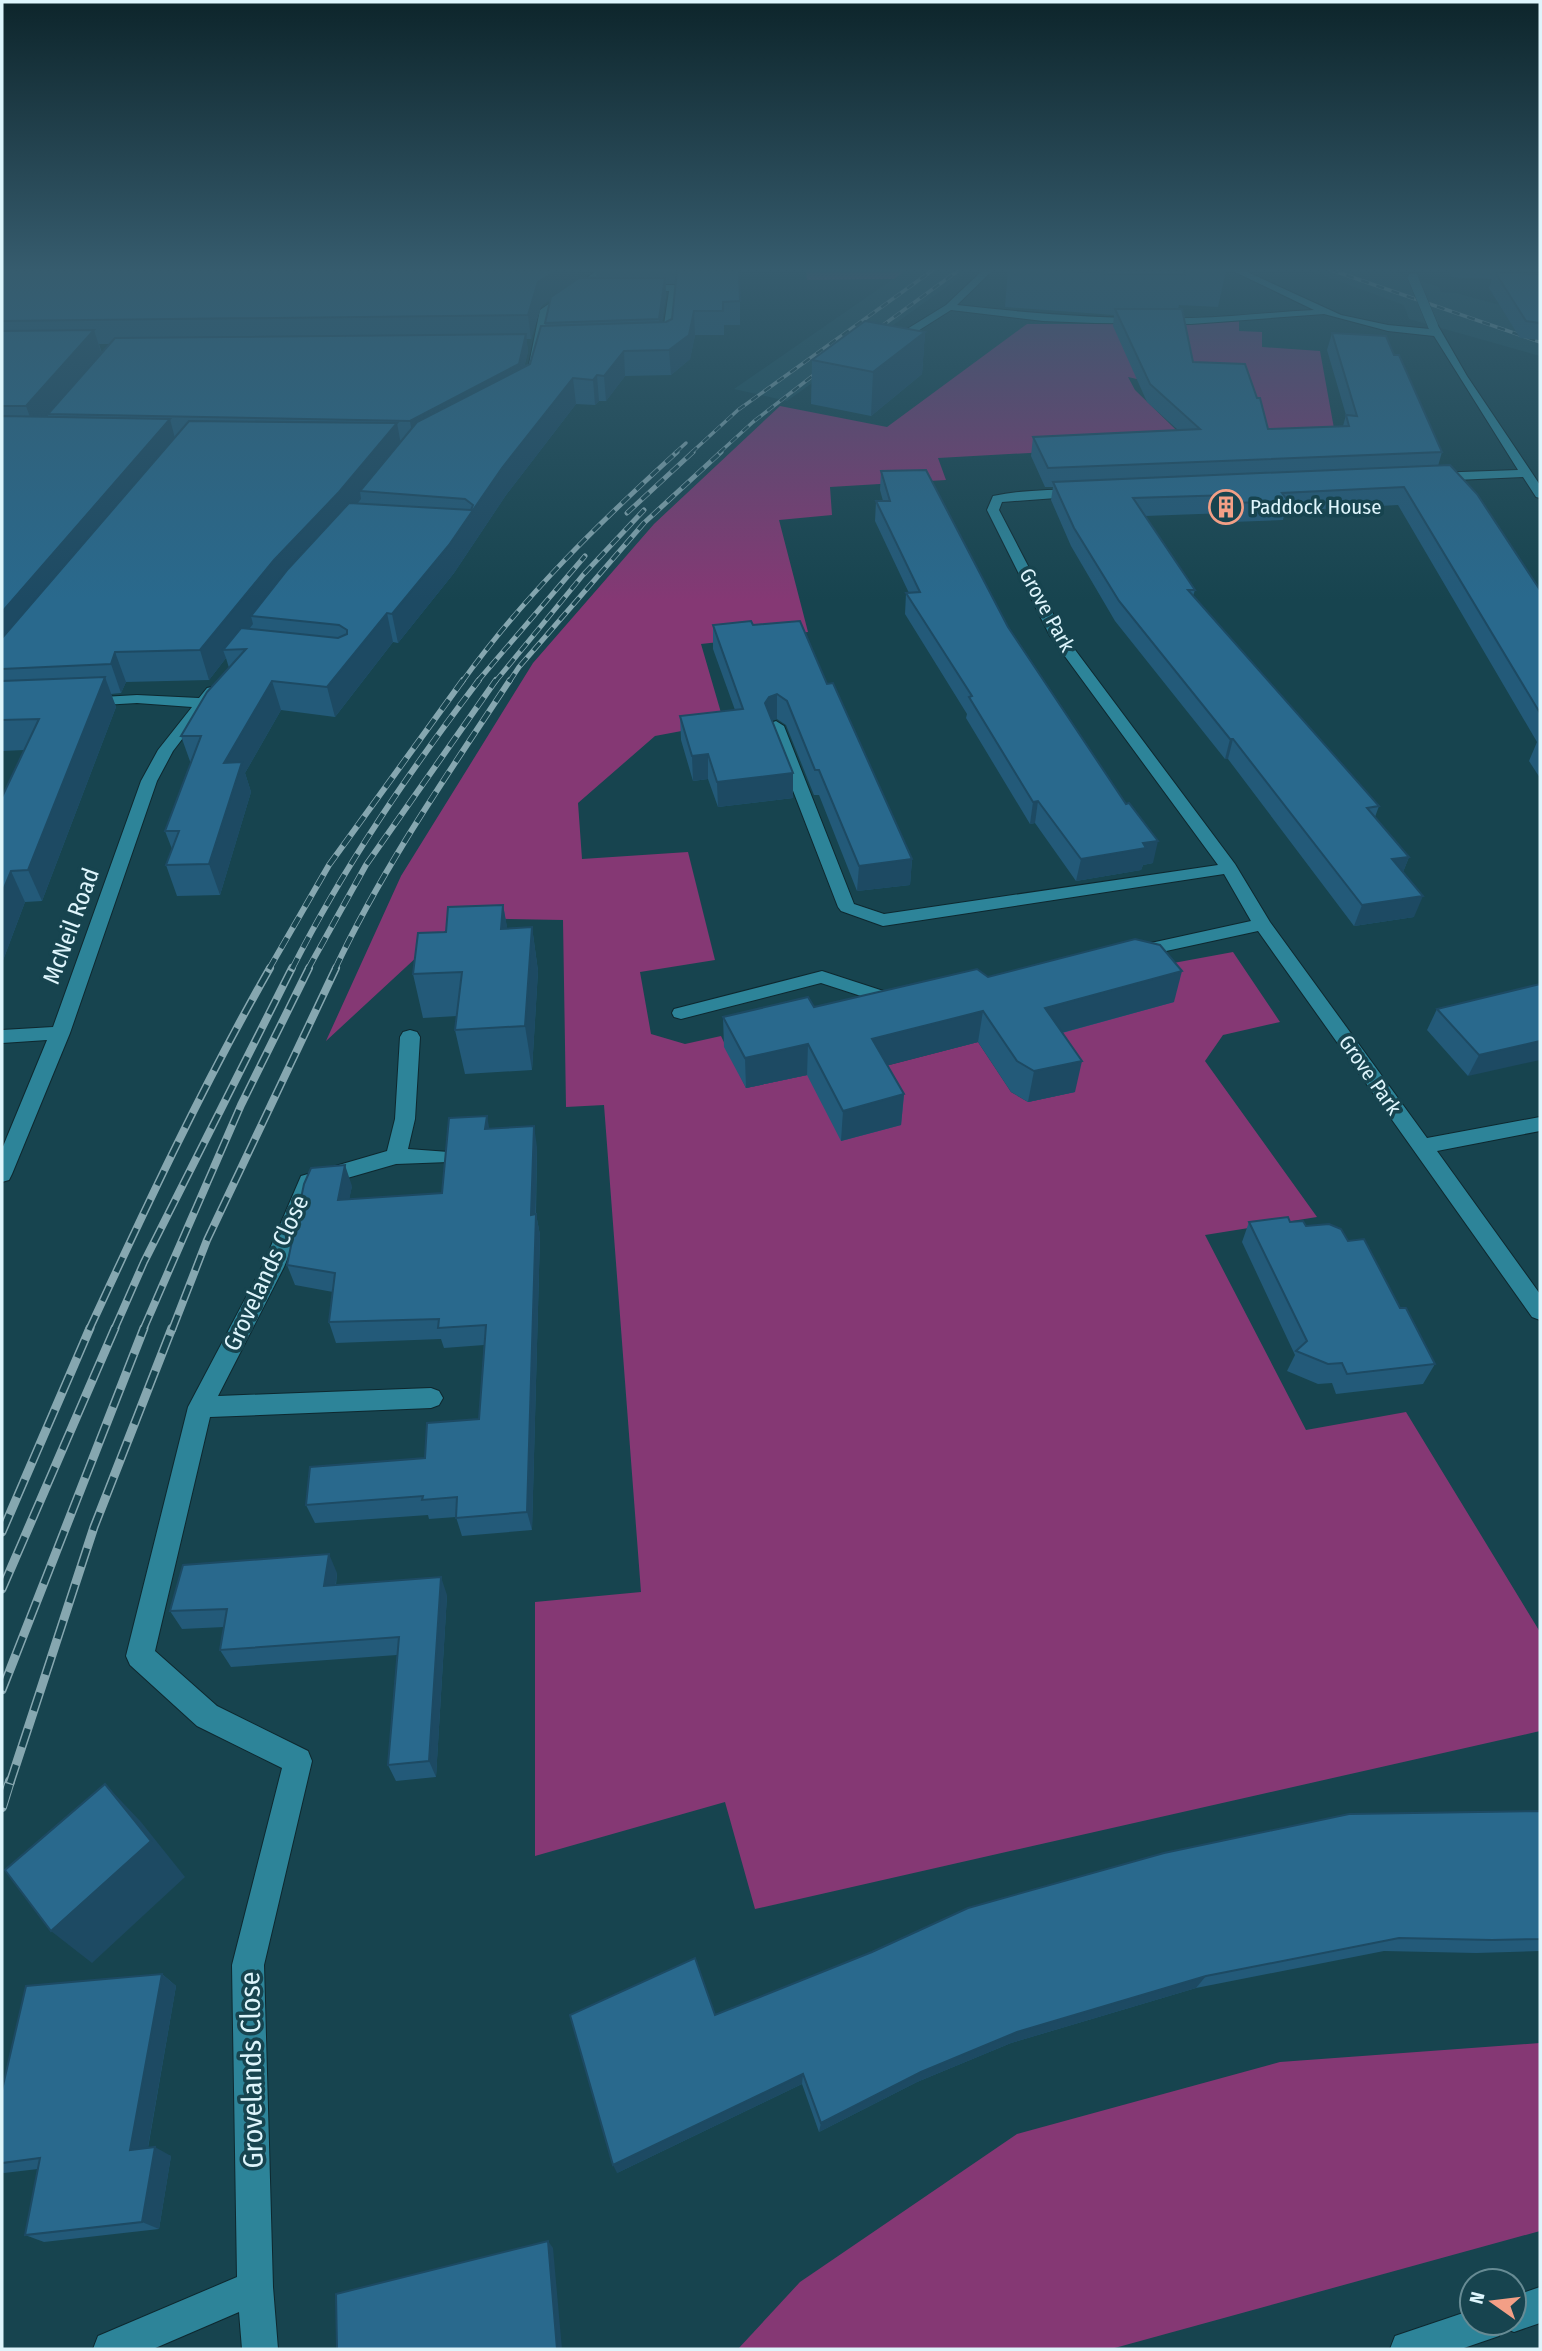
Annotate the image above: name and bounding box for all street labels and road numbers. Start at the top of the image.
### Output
street label: Grove Park [1013,564,1081,657]
street label: McNeil Road [37,864,105,988]
street label: Grove Park [1333,1030,1407,1120]
street label: Grovelands Close [218,1191,314,1355]
street label: Grovelands Close [233,1971,270,2169]

